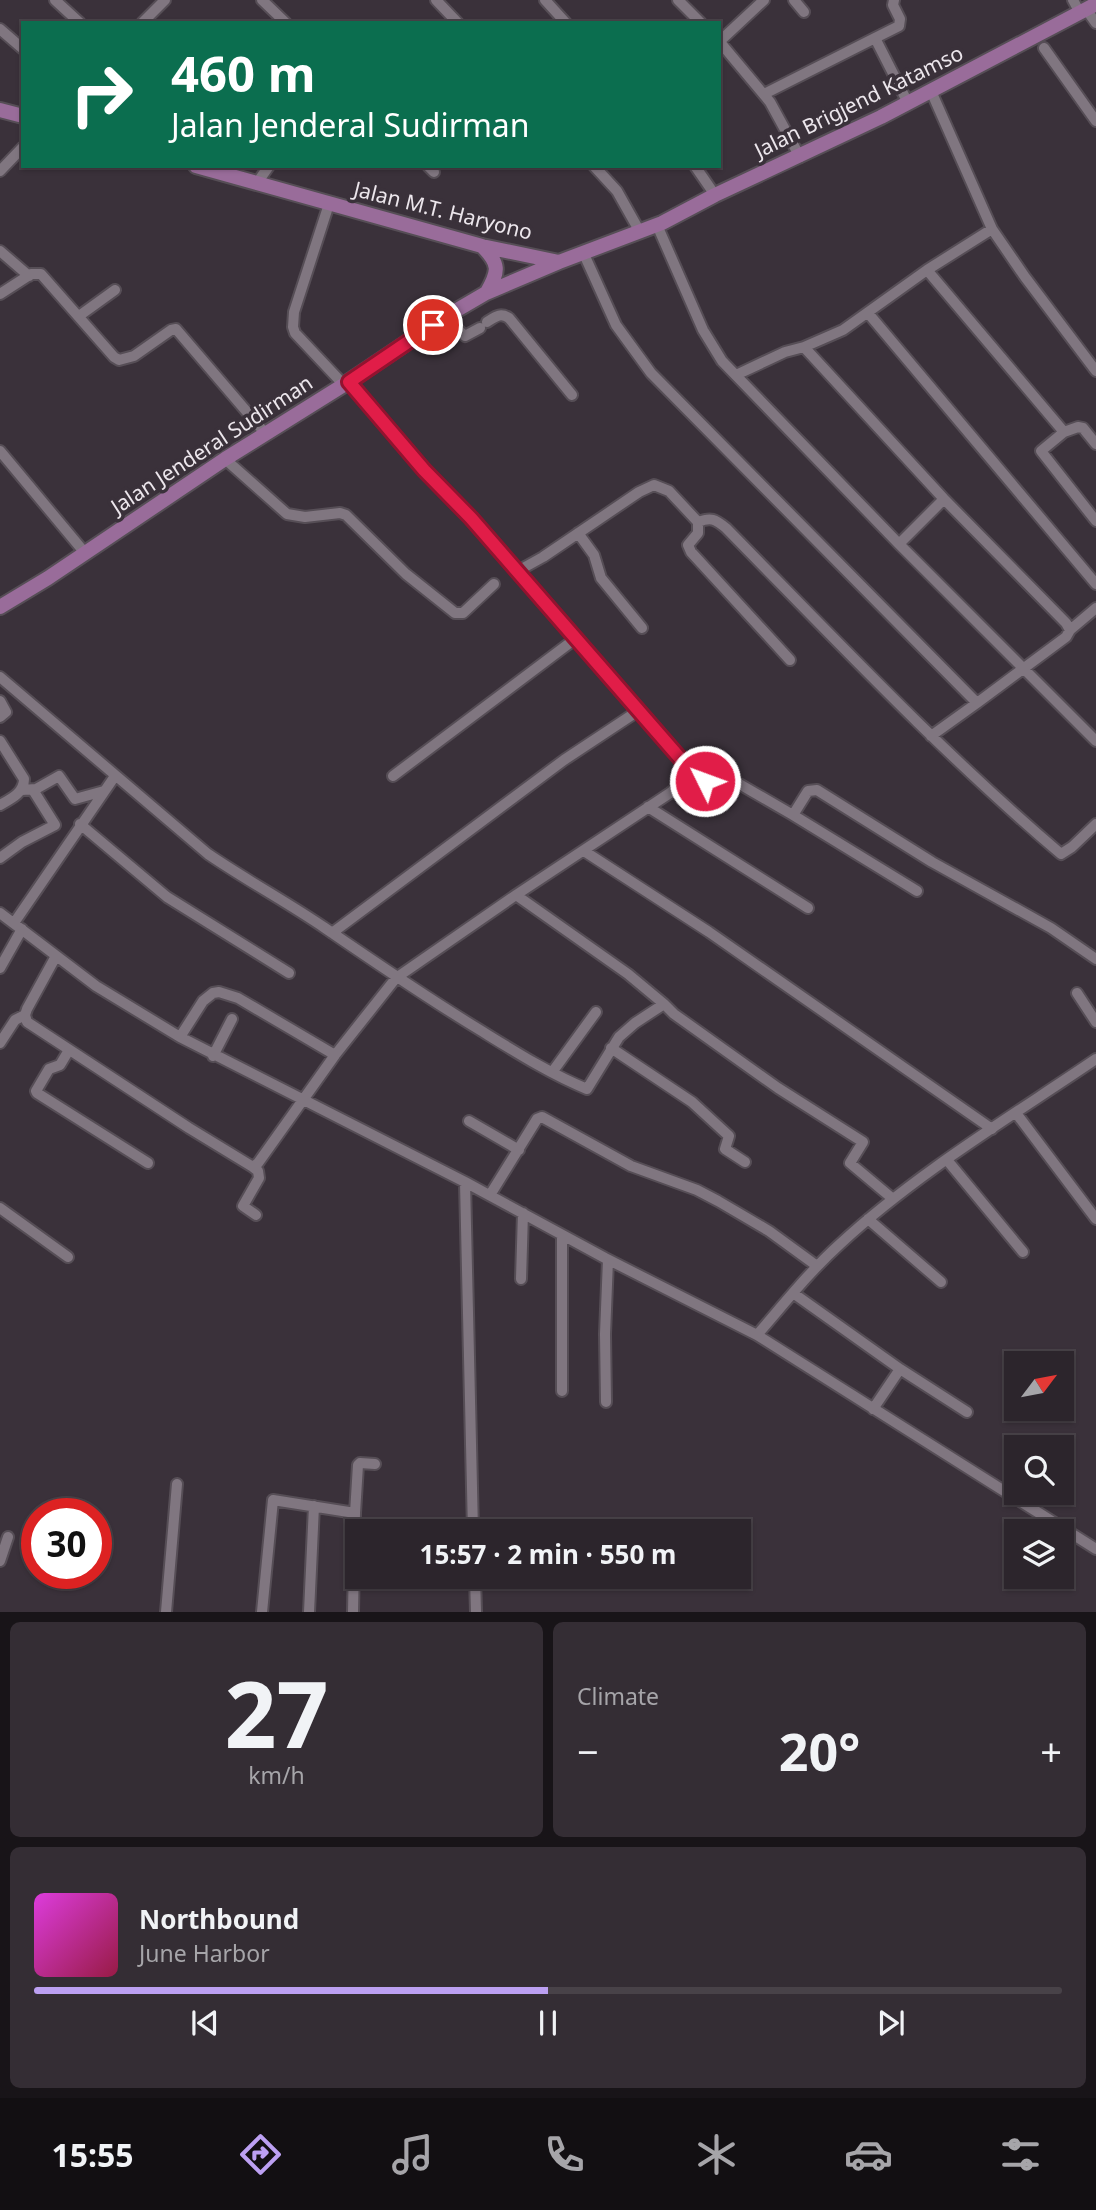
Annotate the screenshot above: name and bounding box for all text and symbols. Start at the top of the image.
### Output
street label: Jalan Brigjend Katamso [748,38,968,165]
text: 460 m [171,40,316,106]
icon: right [56,49,147,140]
text: Jalan Jenderal Sudirman [171,103,530,146]
street label: Jalan M.T. Haryono [349,174,535,246]
pin [403,295,463,355]
icon: arrive [414,306,452,344]
street label: Jalan Jenderal Sudirman [103,368,318,521]
position arrow [668,744,742,818]
north arrow [1004,1351,1074,1421]
map controls [1004,1351,1074,1589]
button: search [1004,1435,1074,1505]
speed limit sign: 30 [21,1498,112,1589]
button: layers [1004,1519,1074,1589]
text: 15:57 · 2 min · 550 m [420,1536,676,1572]
text: 27 [224,1651,329,1775]
text: Climate [577,1680,659,1712]
text: 20° [779,1715,860,1786]
text: − [577,1725,599,1777]
text: + [1040,1725,1062,1777]
text: km/h [248,1759,305,1791]
text: Northbound [139,1901,299,1937]
text: June Harbor [139,1937,270,1969]
icon: previous [186,2004,224,2042]
icon: pause [529,2004,567,2042]
icon: next [872,2004,910,2042]
icon: directions [236,2130,285,2179]
icon: music [388,2130,437,2179]
icon: phone [540,2130,589,2179]
icon: climate [692,2130,741,2179]
icon: car [844,2130,893,2179]
icon: filters [996,2130,1045,2179]
text: 15:55 [51,2133,134,2176]

